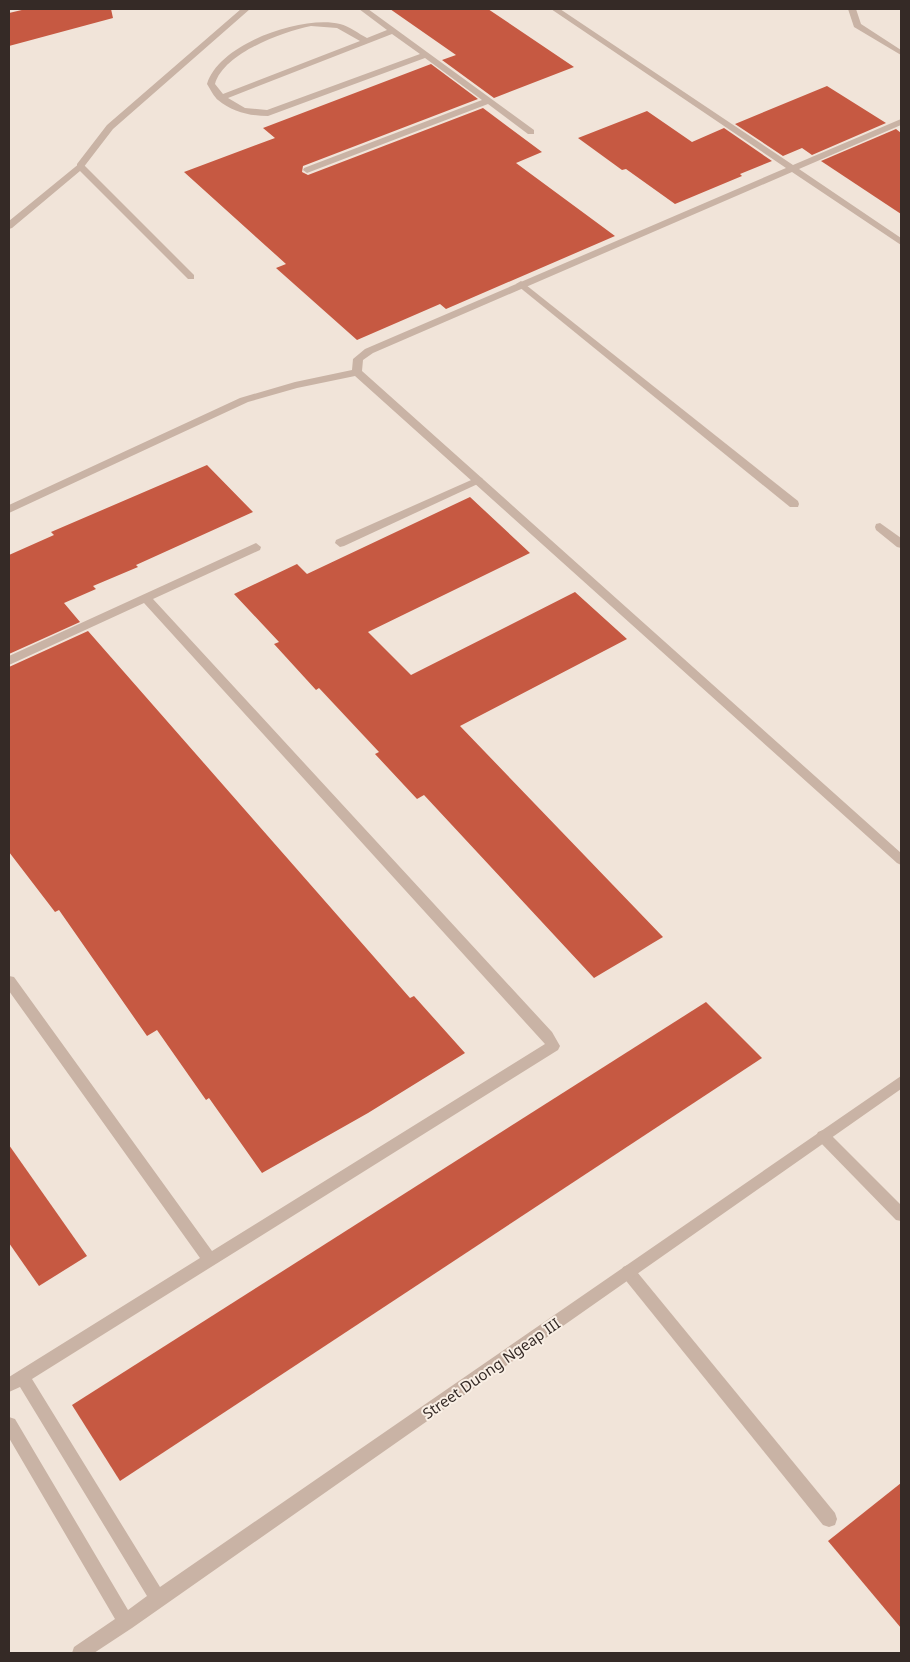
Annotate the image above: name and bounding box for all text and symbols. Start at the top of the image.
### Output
street label: Street Duong Ngeap III [418,1313,564,1423]

